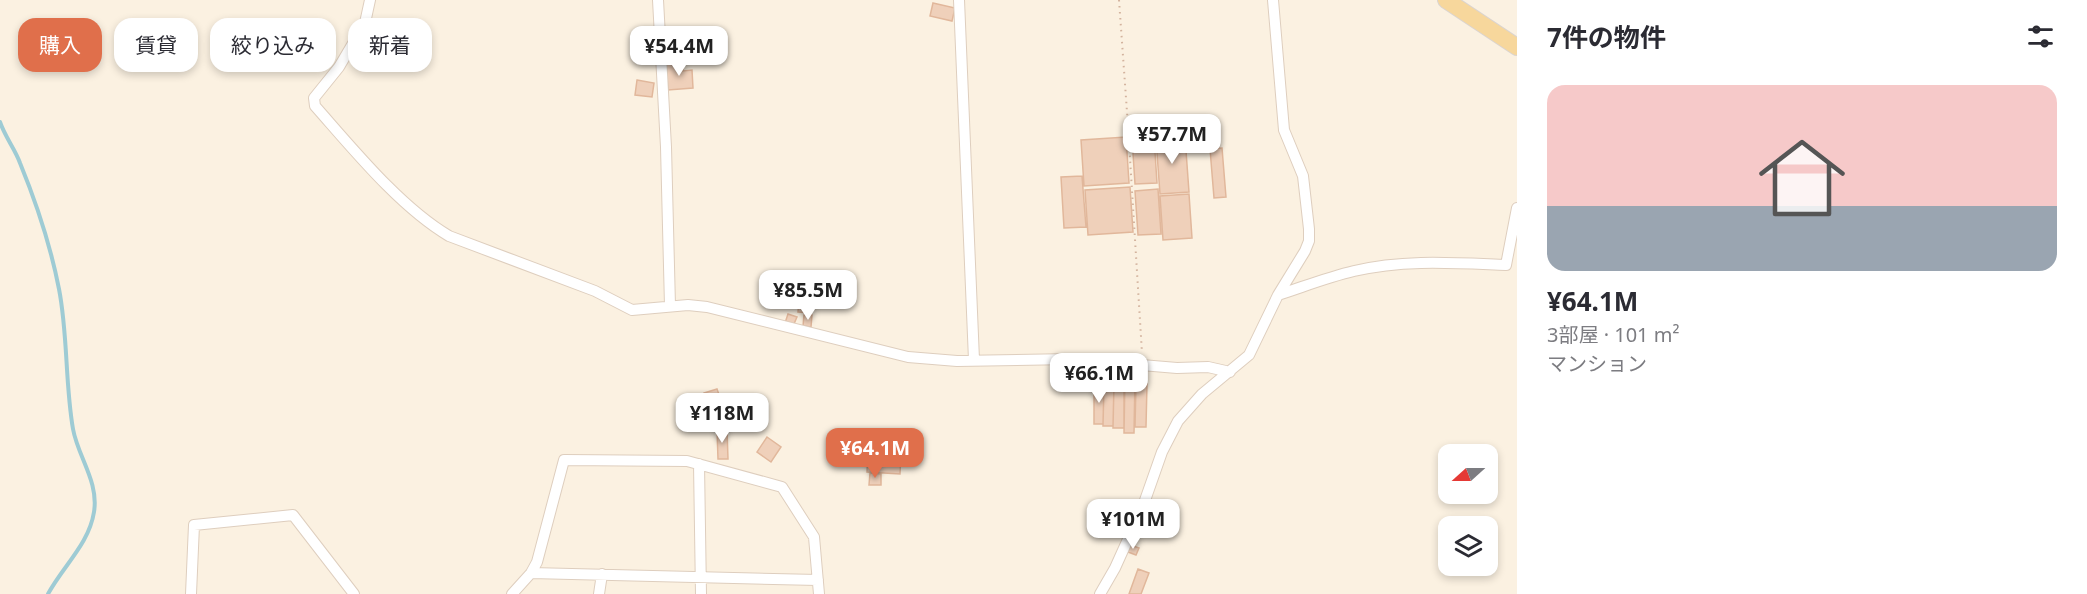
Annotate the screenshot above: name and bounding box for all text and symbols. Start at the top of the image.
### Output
chip: 購入 [18,18,102,72]
chip: 賃貸 [114,18,198,72]
chip: 絞り込み [210,18,336,72]
chip: 新着 [348,18,432,72]
text: 7件の物件 [1547,19,1666,55]
icon: filters [2024,20,2057,53]
pin: ¥54.4M [630,26,728,77]
text: ¥54.4M [644,32,714,59]
pin: ¥57.7M [1123,114,1221,165]
text: ¥57.7M [1137,120,1207,147]
icon: home [1748,124,1856,232]
pin: ¥85.5M [759,270,857,321]
text: ¥85.5M [773,276,843,303]
text: ¥64.1M [1547,283,1638,319]
text: 3部屋 · 101 m² [1547,321,1679,348]
text: マンション [1547,350,1647,377]
pin: ¥66.1M [1050,353,1148,404]
text: ¥66.1M [1064,359,1134,386]
pin: ¥118M [680,393,764,444]
text: ¥118M [690,399,754,426]
pin: ¥64.1M [826,428,924,479]
text: ¥64.1M [840,434,910,461]
north arrow [1438,444,1498,504]
map controls [1438,444,1498,576]
pin: ¥101M [1091,499,1175,550]
text: ¥101M [1101,505,1165,532]
button: layers [1438,516,1498,576]

